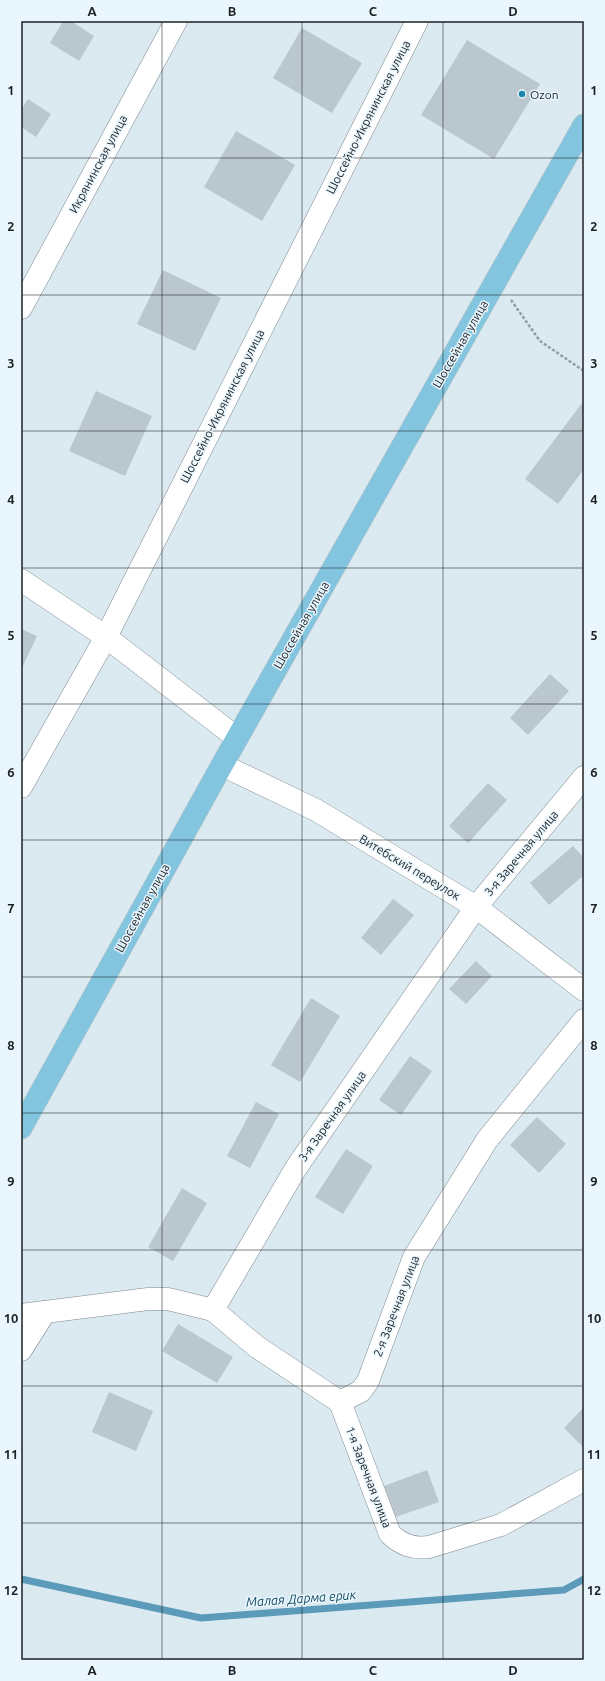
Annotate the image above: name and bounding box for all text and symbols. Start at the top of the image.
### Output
text: A [87,4,97,18]
text: B [228,4,237,18]
text: C [369,4,378,18]
text: D [508,4,518,18]
street label: Шоссейно-Икрянинская улица [323,38,413,196]
text: 1 [7,83,15,97]
text: 1 [590,83,598,97]
place label: Ozon [530,88,559,101]
marker: Ozon [517,89,527,99]
street label: Икрянинская улица [67,113,129,215]
text: 2 [7,219,15,233]
text: 2 [590,219,598,233]
street label: Шоссейная улица [430,298,490,390]
street label: Шоссейно-Икрянинская улица [177,327,267,485]
text: 3 [7,356,15,370]
text: 3 [590,356,598,370]
text: 4 [7,492,15,506]
text: 4 [590,492,598,506]
street label: Шоссейная улица [271,579,331,671]
text: 5 [7,628,15,642]
text: 5 [590,628,598,642]
text: 6 [7,765,15,779]
text: 6 [590,765,598,779]
street label: 3-я Заречная улица [481,808,561,898]
street label: Витебский переулок [357,832,463,902]
street label: Шоссейная улица [112,862,172,954]
text: 7 [7,901,15,915]
text: 7 [590,901,598,915]
text: 8 [7,1038,15,1052]
text: 8 [590,1038,598,1052]
street label: 3-я Заречная улица [296,1068,368,1164]
text: 9 [7,1174,15,1188]
text: 9 [590,1174,598,1188]
street label: 2-я Заречная улица [371,1253,421,1359]
text: 10 [4,1311,18,1325]
text: 10 [587,1311,601,1325]
street label: 1-я Заречная улица [344,1424,394,1530]
text: 11 [4,1447,18,1461]
text: 11 [587,1447,601,1461]
text: 12 [4,1583,18,1597]
text: 12 [587,1583,601,1597]
water label: Малая Дарма ерик [245,1587,357,1609]
text: A [87,1663,97,1677]
text: B [228,1663,237,1677]
text: C [369,1663,378,1677]
text: D [508,1663,518,1677]

